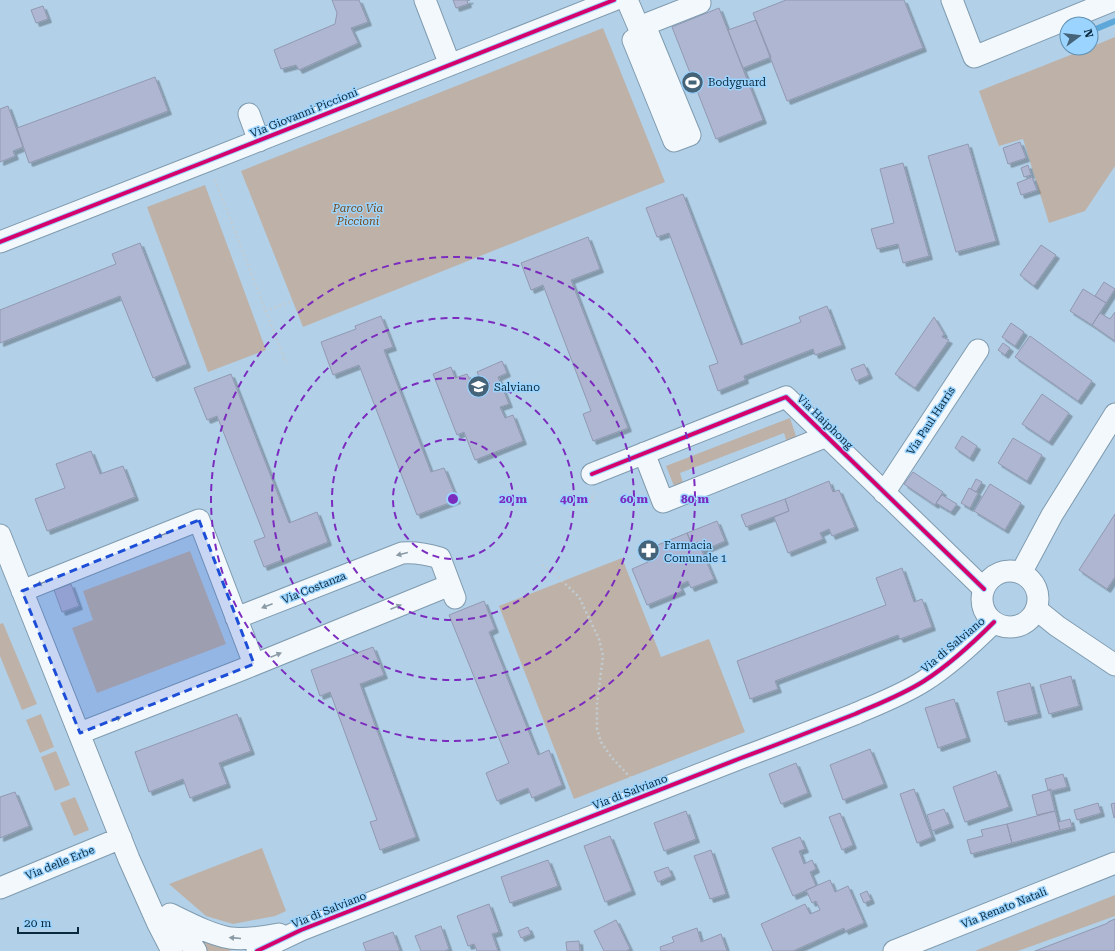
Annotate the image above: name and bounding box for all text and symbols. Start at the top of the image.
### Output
north arrow [1059,16,1099,56]
text: N [1081,28,1096,40]
sports icon: Bodyguard [679,69,705,95]
place label: Bodyguard [708,76,766,89]
street label: Via Giovanni Piccioni [248,85,360,141]
park label: Parco Via Piccioni [332,202,384,228]
school or university icon: Salviano [465,374,491,400]
place label: Salviano [494,381,540,394]
street label: Via Paul Harris [904,385,958,457]
street label: Via Haiphong [794,392,856,453]
centre of rings [446,492,460,506]
text: 20 m [499,492,527,506]
text: 40 m [560,492,588,506]
text: 60 m [620,492,648,506]
text: 80 m [681,492,709,506]
one-way arrow [156,532,168,538]
pharmacy icon: Farmacia Comunale 1 [635,538,661,564]
place label: Farmacia Comunale 1 [664,539,727,565]
one-way arrow [395,551,407,557]
street label: Via Costanza [280,569,348,607]
one-way arrow [35,580,47,586]
one-way arrow [261,603,273,609]
one-way arrow [391,603,403,609]
street label: Via di Salviano [918,614,988,675]
one-way arrow [270,652,282,658]
one-way arrow [110,716,122,722]
street label: Via di Salviano [591,772,670,812]
street label: Via delle Erbe [24,843,96,883]
street label: Via Renato Natali [959,885,1049,931]
street label: Via di Salviano [290,889,368,931]
scale bar [18,909,78,935]
text: 20 m [24,916,51,930]
one-way arrow [229,935,241,941]

